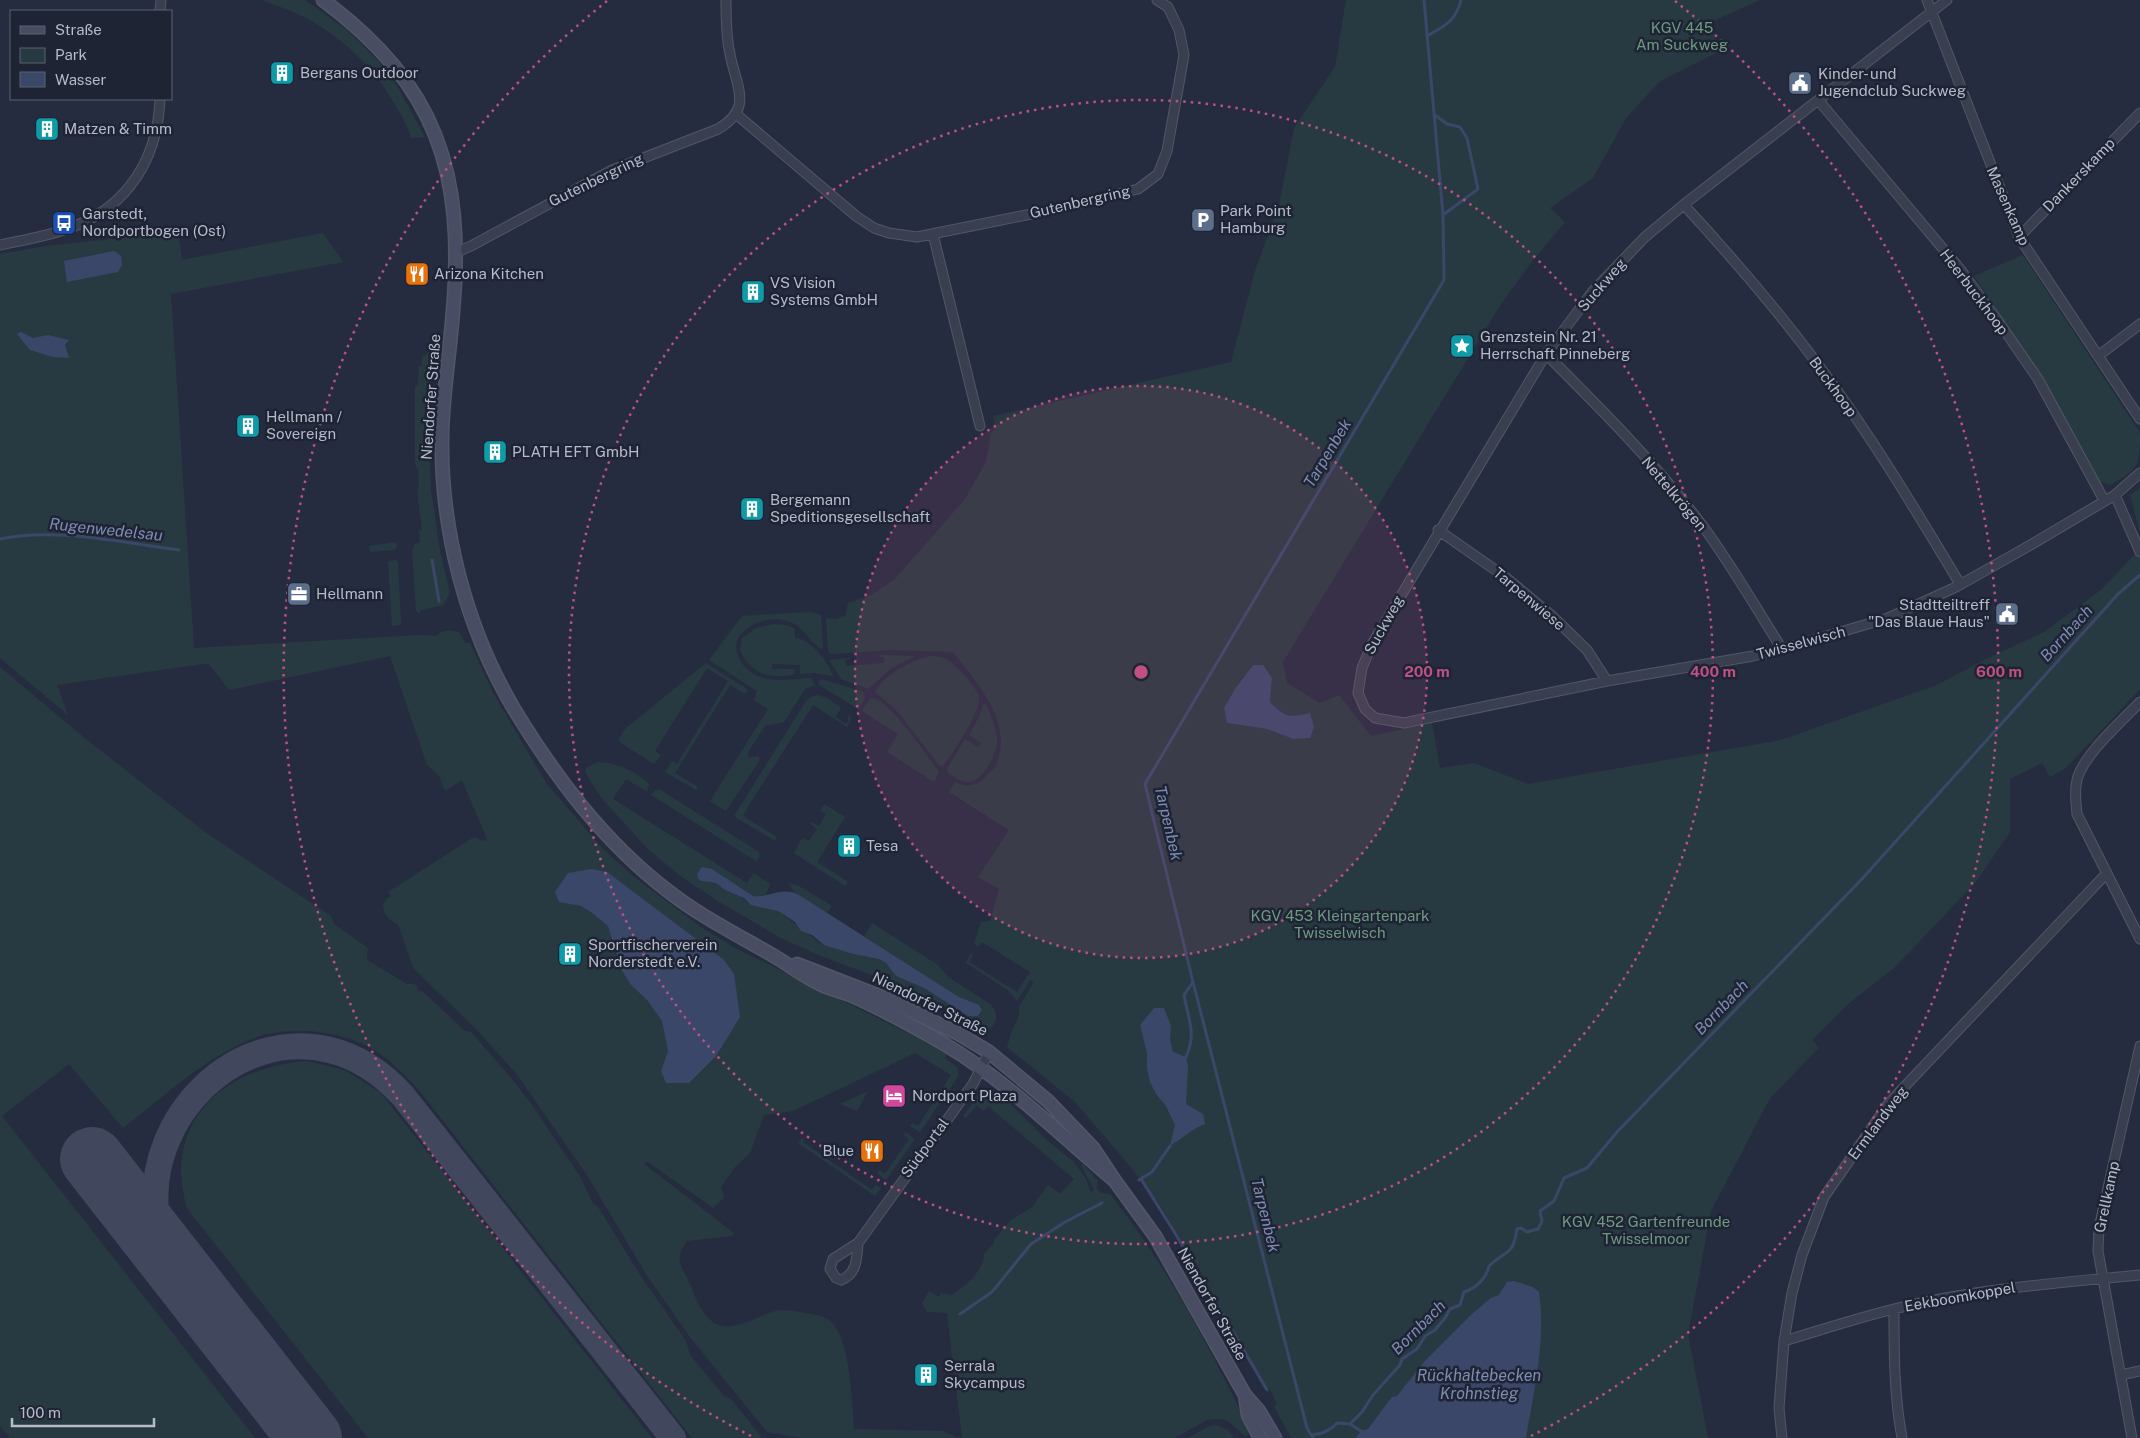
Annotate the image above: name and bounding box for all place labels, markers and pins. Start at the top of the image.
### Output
building icon: Bergans Outdoor [269,60,295,86]
place label: Bergans Outdoor [300,64,419,81]
place label: Kinder- und Jugendclub Suckweg [1818,65,1966,99]
public building icon: Kinder- und Jugendclub Suckweg [1787,70,1813,96]
building icon: Matzen & Timm [34,116,60,142]
place label: Matzen & Timm [64,120,172,137]
place label: Park Point Hamburg [1220,202,1292,236]
place label: Garstedt, Nordportbogen (Ost) [82,205,226,239]
parking icon: Park Point Hamburg [1190,207,1216,233]
bus stop icon: Garstedt, Nordportbogen (Ost) [51,210,77,236]
restaurant icon: Arizona Kitchen [404,261,430,287]
place label: Arizona Kitchen [434,265,544,282]
place label: VS Vision Systems GmbH [770,274,878,308]
building icon: VS Vision Systems GmbH [740,279,766,305]
place label: Grenzstein Nr. 21 Herrschaft Pinneberg [1480,328,1630,362]
place icon: Grenzstein Nr. 21 Herrschaft Pinneberg [1449,333,1475,359]
place label: Hellmann / Sovereign [266,408,343,442]
building icon: Hellmann / Sovereign [235,413,261,439]
building icon: PLATH EFT GmbH [482,439,508,465]
place label: PLATH EFT GmbH [512,443,639,460]
place label: Bergemann Speditionsgesellschaft [770,491,930,525]
building icon: Bergemann Speditionsgesellschaft [739,496,765,522]
office icon: Hellmann [286,581,312,607]
place label: Hellmann [316,585,383,602]
place label: Stadtteiltreff "Das Blaue Haus" [1868,596,1990,630]
public building icon: Stadtteiltreff "Das Blaue Haus" [1994,601,2020,627]
centre of rings [1132,663,1150,681]
building icon: Tesa [836,833,862,859]
place label: Tesa [866,837,898,854]
place label: Sportfischerverein Norderstedt e.V. [588,936,717,970]
building icon: Sportfischerverein Norderstedt e.V. [557,941,583,967]
hotel icon: Nordport Plaza [881,1083,907,1109]
place label: Nordport Plaza [912,1087,1017,1104]
restaurant icon: Blue [859,1138,885,1164]
place label: Blue [822,1142,854,1159]
place label: Serrala Skycampus [944,1357,1025,1391]
building icon: Serrala Skycampus [913,1362,939,1388]

